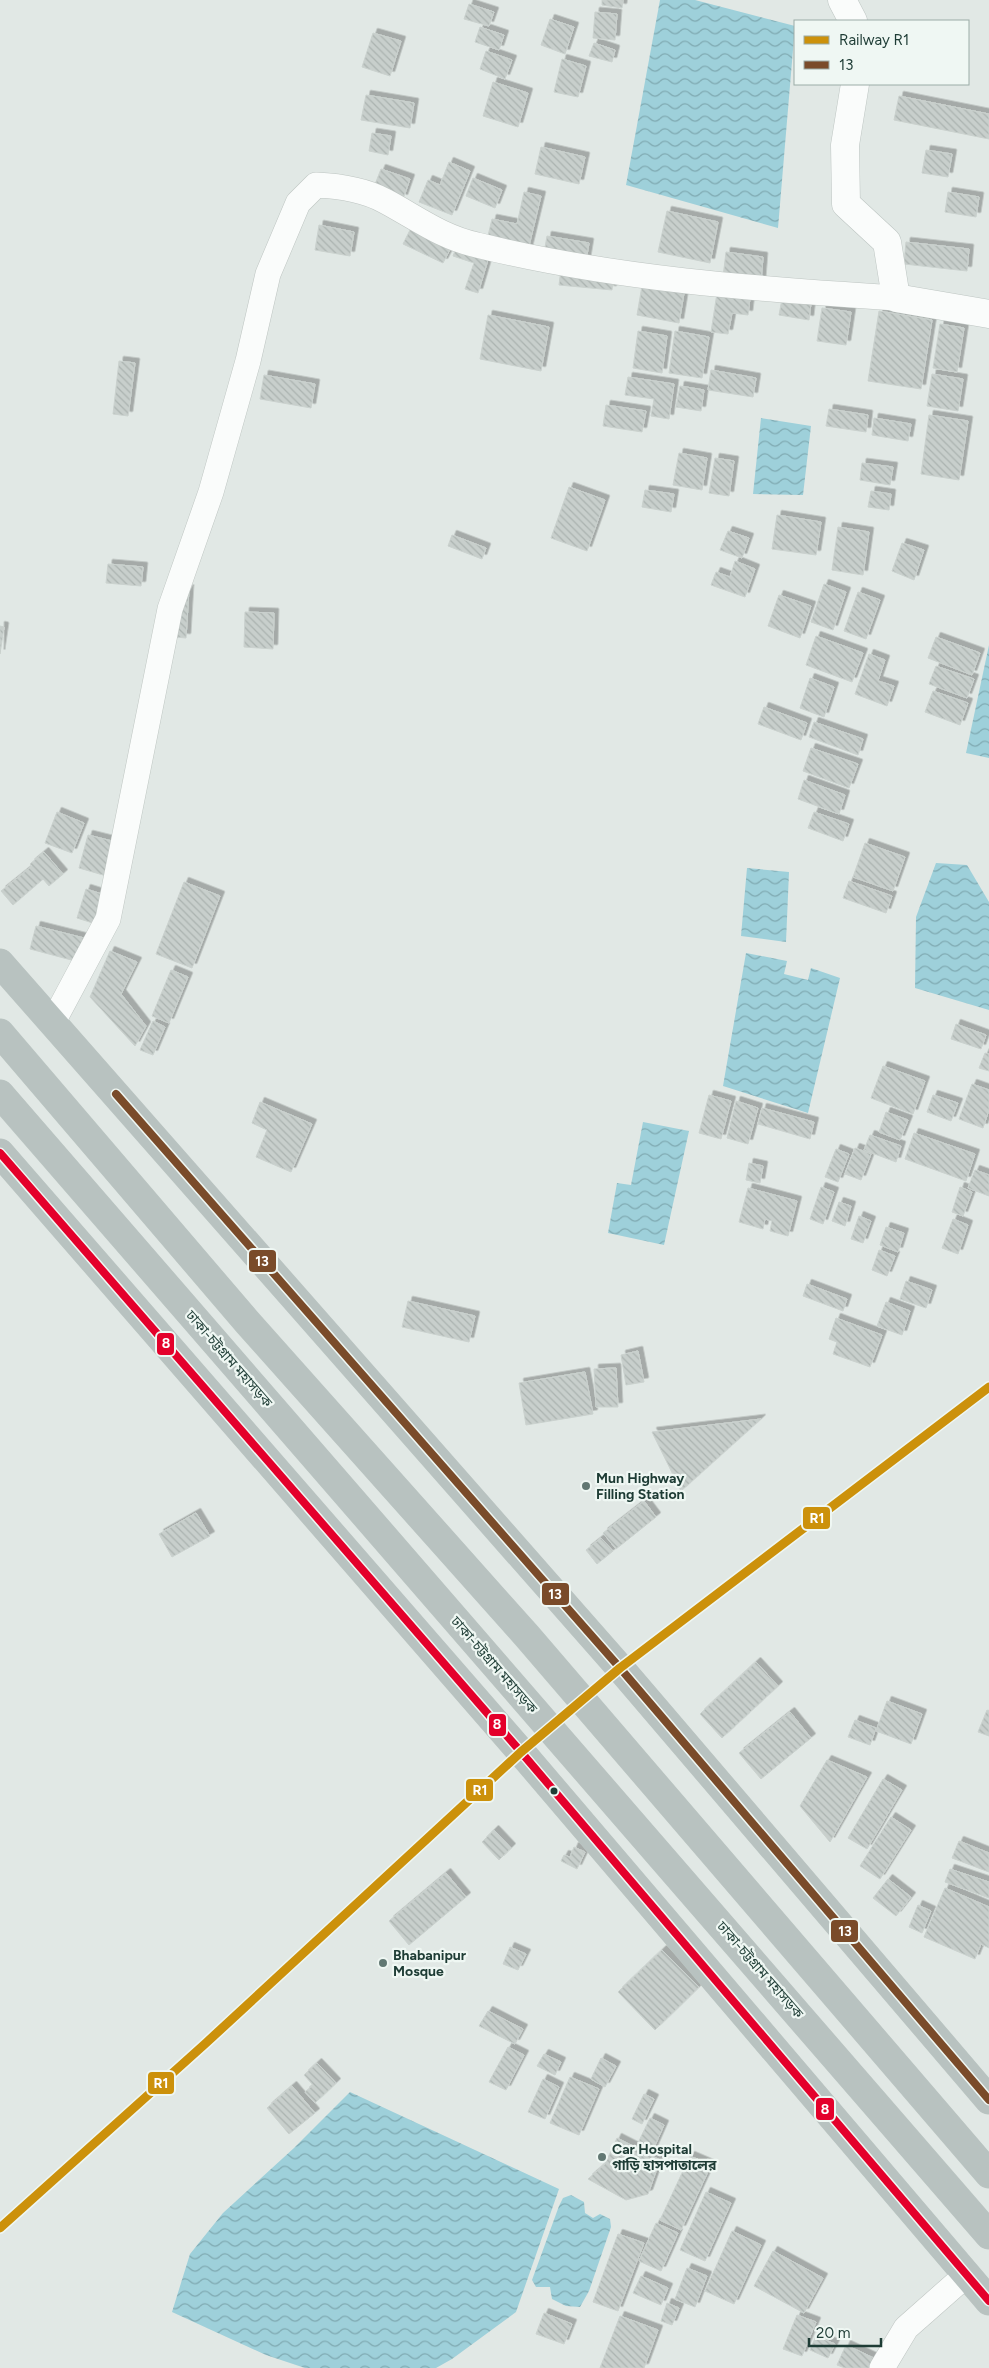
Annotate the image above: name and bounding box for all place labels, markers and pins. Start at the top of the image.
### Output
place label: Mun Highway Filling Station [596,1470,685,1503]
marker: Mun Highway Filling Station [580,1480,592,1492]
unlabelled marker [549,1786,559,1796]
place label: Bhabanipur Mosque [393,1947,467,1980]
marker: Bhabanipur Mosque [377,1957,389,1969]
place label: Car Hospital গাড়ি হাসপাতালের [612,2141,717,2174]
marker: Car Hospital গাড়ি হাসপাতালের [596,2151,608,2163]

